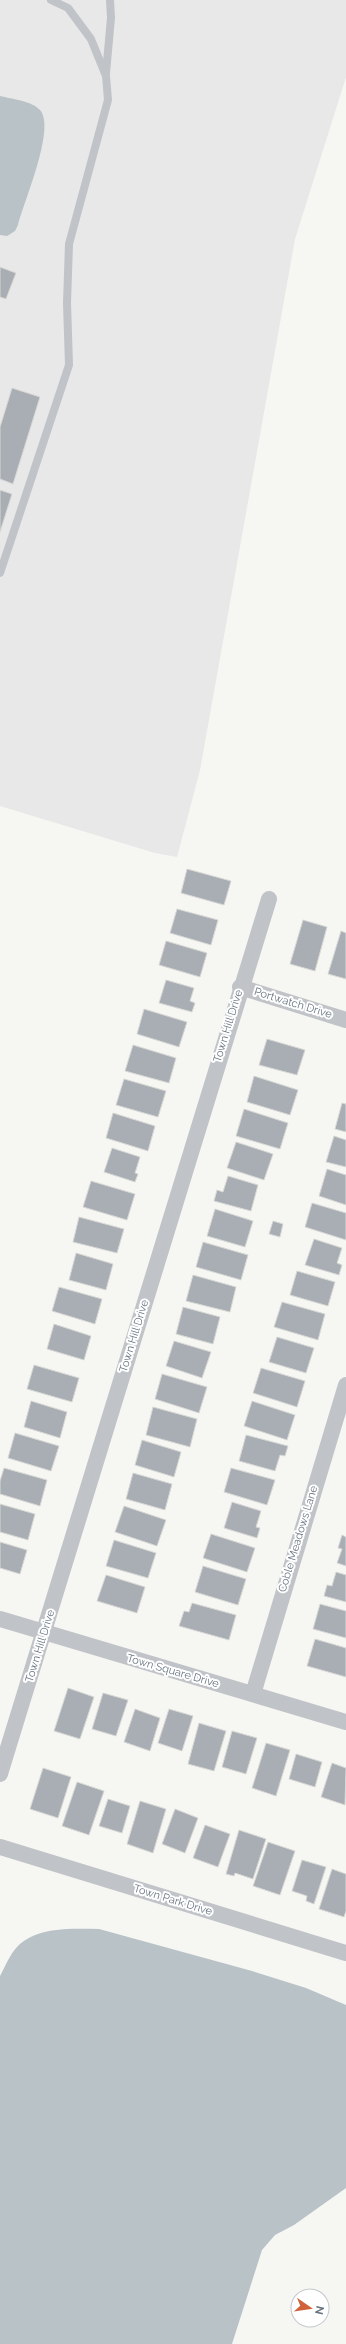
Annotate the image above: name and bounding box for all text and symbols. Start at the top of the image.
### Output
street label: Portwatch Drive [253,985,334,1021]
street label: Town Hill Drive [211,988,245,1064]
street label: Town Hill Drive [117,1298,151,1374]
street label: Coble Meadows Lane [276,1484,321,1594]
street label: Town Hill Drive [23,1608,57,1684]
street label: Town Square Drive [125,1652,221,1691]
street label: Town Park Drive [132,1882,214,1918]
north arrow [290,2288,330,2328]
text: N [312,2305,327,2316]

